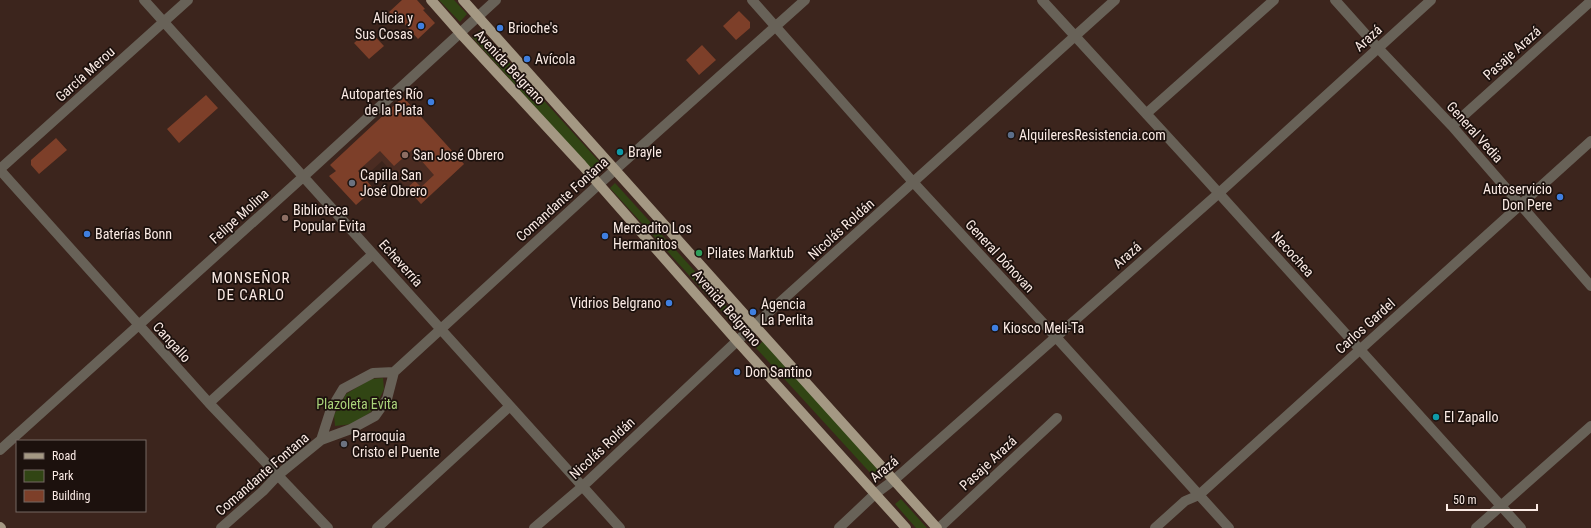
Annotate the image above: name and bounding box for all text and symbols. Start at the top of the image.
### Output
place label: Alicia y Sus Cosas [355,10,413,42]
place label: Brioche's [508,20,558,36]
marker: Alicia y Sus Cosas [416,21,426,31]
street label: Arazá [1351,21,1385,55]
marker: Brioche's [495,23,505,33]
street label: Pasaje Arazá [1480,23,1544,83]
street label: Avenida Belgrano [471,26,549,108]
street label: García Merou [52,43,118,105]
place label: Avícola [535,51,575,67]
marker: Avícola [522,54,532,64]
place label: Autopartes Río de la Plata [341,86,423,118]
marker: Autopartes Río de la Plata [426,97,436,107]
street label: General Vedia [1444,98,1506,166]
place label: AlquileresResistencia.com [1019,127,1166,143]
marker: AlquileresResistencia.com [1006,130,1016,140]
place label: Brayle [628,144,662,160]
place label: San José Obrero [413,147,504,163]
marker: Brayle [615,147,625,157]
marker: San José Obrero [400,150,410,160]
street label: Comandante Fontana [513,154,611,244]
place label: Capilla San José Obrero [360,167,427,199]
marker: Capilla San José Obrero [347,178,357,188]
place label: Autoservicio Don Pere [1483,181,1552,213]
street label: Felipe Molina [206,185,272,247]
marker: Autoservicio Don Pere [1555,192,1565,202]
street label: Nicolás Roldán [805,195,877,263]
place label: Biblioteca Popular Evita [293,202,366,234]
marker: Biblioteca Popular Evita [280,213,290,223]
street label: General Dónovan [962,216,1038,296]
place label: Mercadito Los Hermanitos [613,220,692,252]
place label: Baterías Bonn [95,226,172,242]
street label: Necochea [1269,228,1317,280]
marker: Baterías Bonn [82,229,92,239]
marker: Mercadito Los Hermanitos [600,231,610,241]
street label: Echeverría [376,236,426,290]
street label: Arazá [1110,239,1144,271]
place label: Pilates Marktub [707,245,794,261]
marker: Pilates Marktub [694,248,704,258]
street label: Avenida Belgrano [690,267,764,349]
district label: MONSEÑOR DE CARLO [211,269,291,304]
place label: Vidrios Belgrano [570,295,661,311]
street label: Carlos Gardel [1332,295,1398,357]
place label: Agencia La Perlita [761,296,813,328]
marker: Vidrios Belgrano [664,298,674,308]
marker: Agencia La Perlita [748,307,758,317]
street label: Cangallo [150,319,194,365]
place label: Kiosco Meli-Ta [1003,320,1084,336]
marker: Kiosco Meli-Ta [990,323,1000,333]
place label: Don Santino [745,364,812,380]
marker: Don Santino [732,367,742,377]
park label: Plazoleta Evita [316,396,398,412]
place label: El Zapallo [1444,409,1498,425]
marker: El Zapallo [1431,412,1441,422]
street label: Nicolás Roldán [566,414,638,482]
place label: Parroquia Cristo el Puente [352,428,440,460]
street label: Comandante Fontana [212,429,312,519]
street label: Pasaje Arazá [956,433,1020,493]
marker: Parroquia Cristo el Puente [339,439,349,449]
legend [16,440,146,512]
text: Road [52,449,76,463]
street label: Arazá [867,453,901,485]
text: Park [52,469,74,483]
scale bar [1447,486,1537,512]
text: Building [52,489,90,503]
text: 50 m [1453,493,1477,507]

